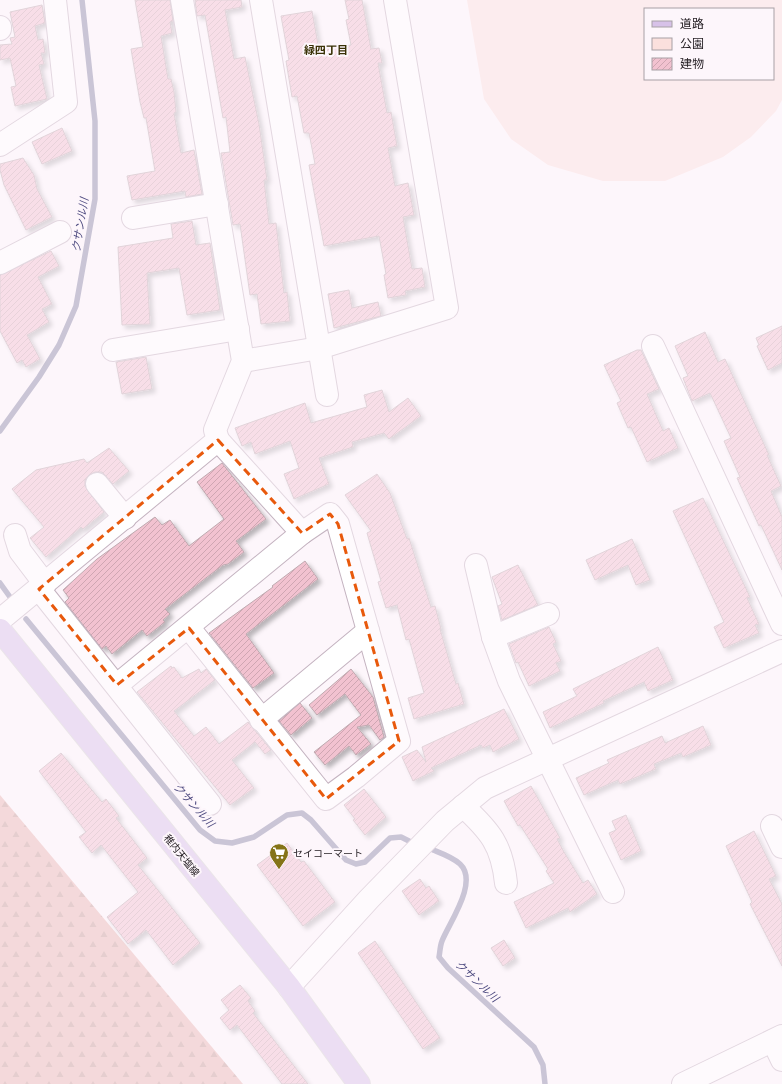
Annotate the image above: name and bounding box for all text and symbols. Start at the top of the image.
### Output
legend [644,8,774,80]
text: 道路 [680,17,704,31]
text: 公園 [680,37,704,51]
district label: 緑四丁目 [304,44,348,57]
text: 建物 [680,57,704,71]
water label: クサンル川 [70,196,91,253]
water label: クサンル川 [170,781,218,831]
street label: 稚内天塩線 [162,832,202,878]
supermarket icon: セイコーマート [268,842,290,870]
place label: セイコーマート [293,848,363,859]
water label: クサンル川 [452,958,502,1006]

